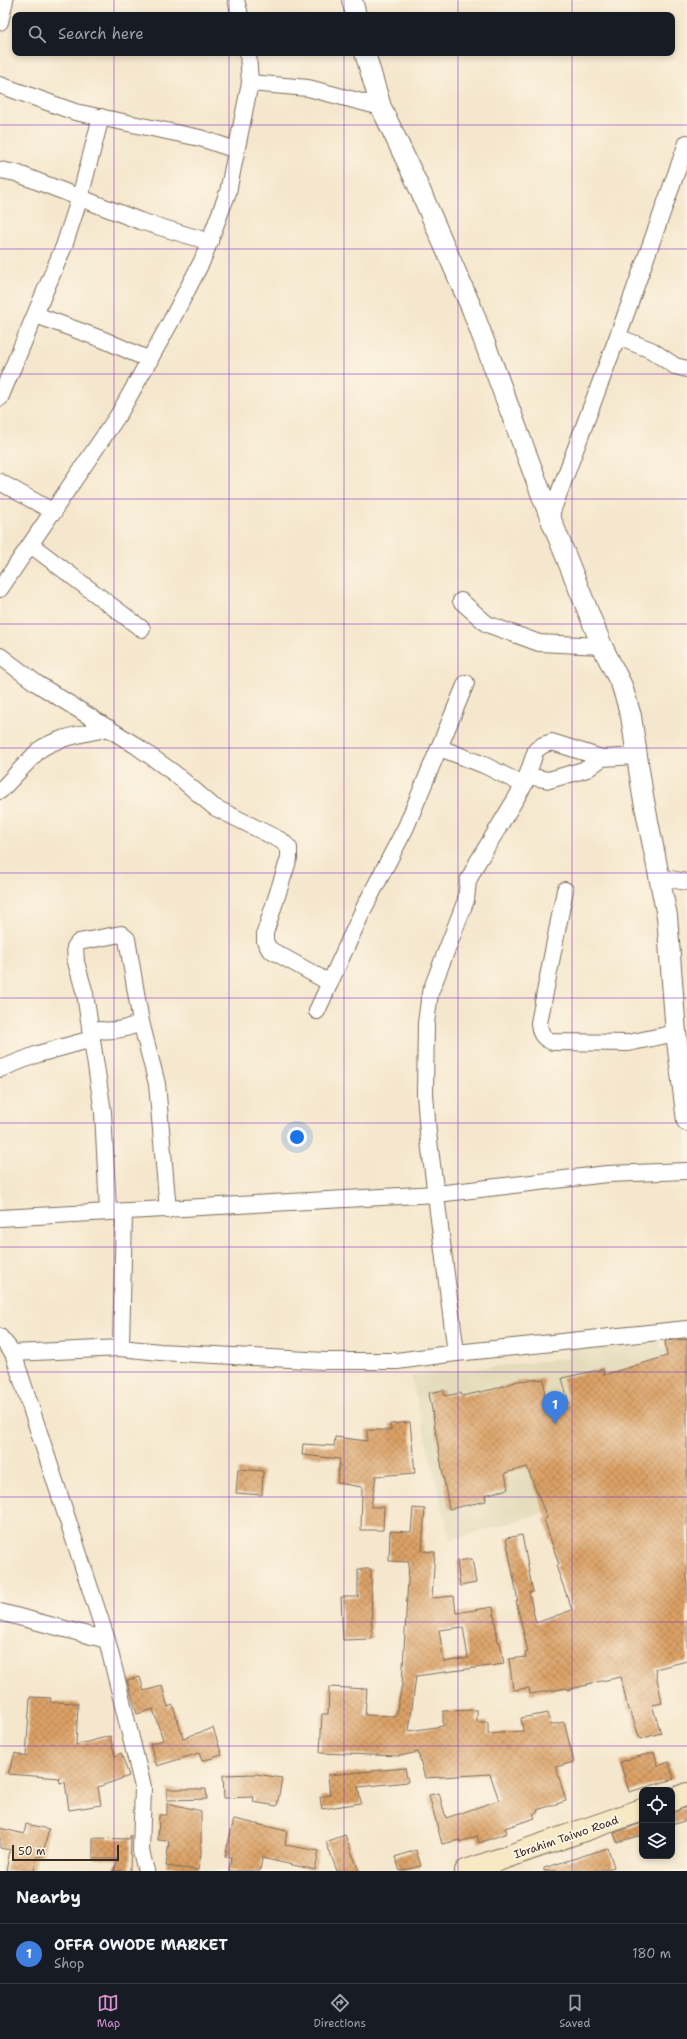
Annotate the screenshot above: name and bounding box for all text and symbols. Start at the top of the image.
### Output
search box [12,12,675,56]
icon: search [26,23,48,45]
text: Search here [58,24,144,44]
your location [287,1127,307,1147]
pin: 1 [542,1391,568,1424]
map controls [639,1787,675,1859]
button: locate [639,1787,675,1823]
street label: Ibrahim Taiwo Road [512,1813,620,1862]
button: layers [639,1823,675,1859]
scale bar [12,1843,119,1862]
text: 50 m [18,1844,46,1859]
text: Nearby [16,1886,81,1908]
text: OFFA OWODE MARKET [54,1935,228,1955]
text: 1 [26,1945,32,1962]
text: 180 m [632,1945,671,1962]
text: Shop [54,1955,84,1972]
tab: Map [97,1992,120,2031]
tab: Directions [313,1992,366,2031]
tab: Saved [559,1992,590,2031]

